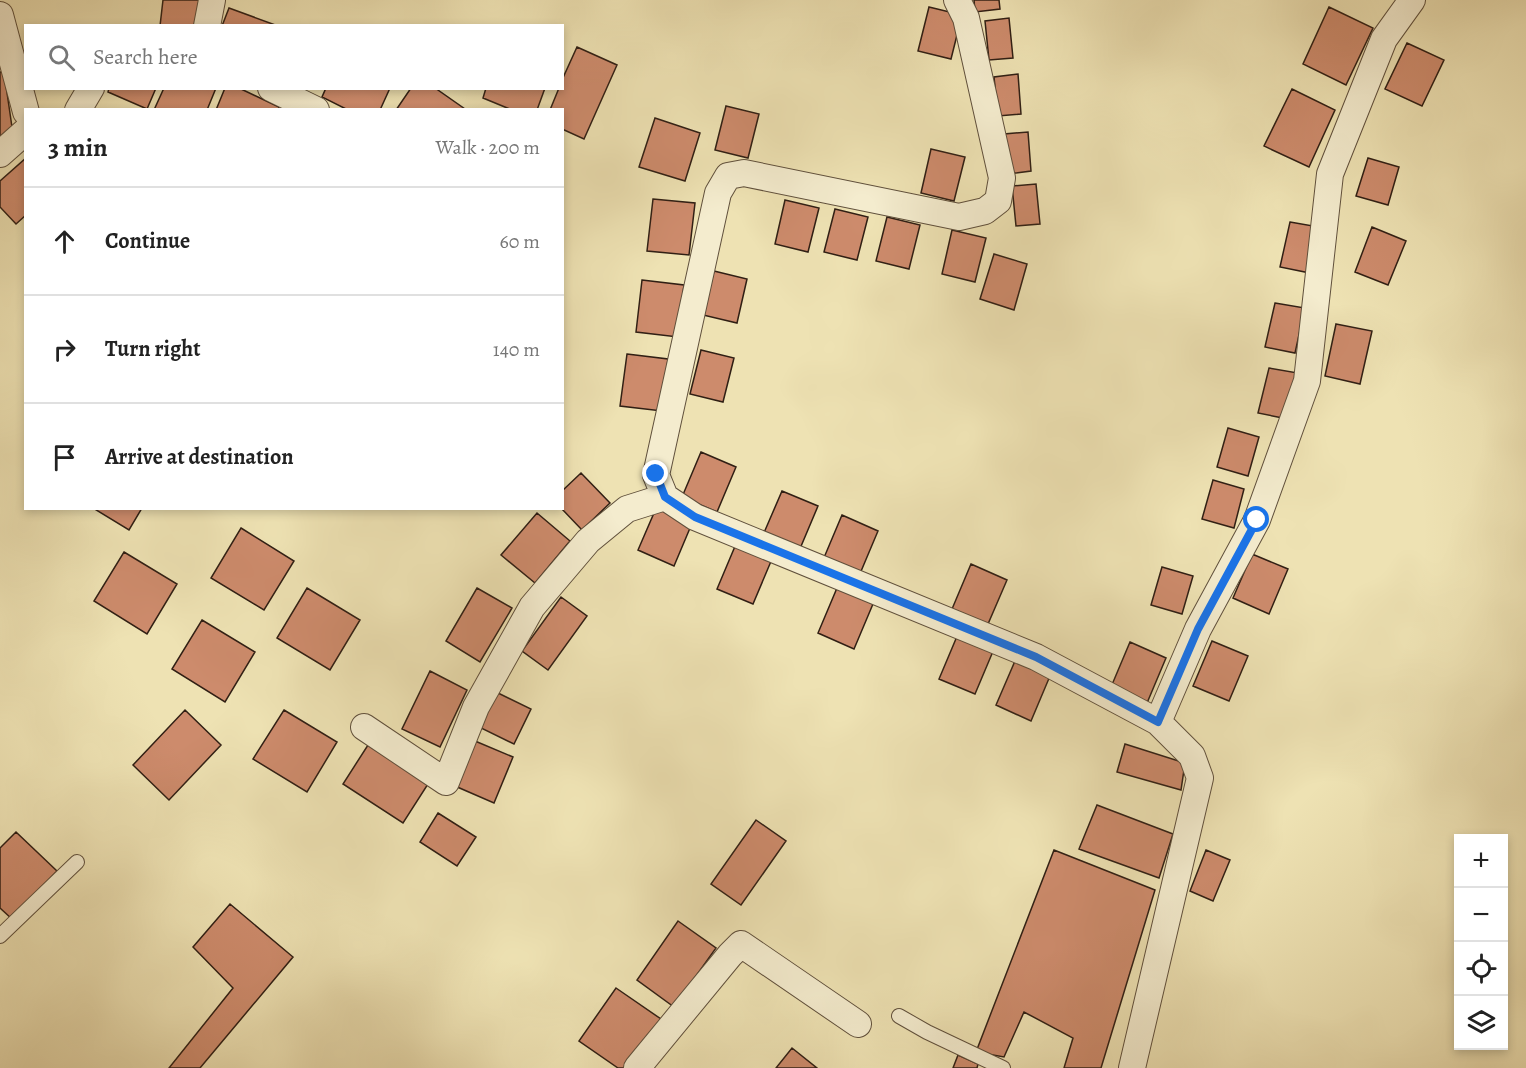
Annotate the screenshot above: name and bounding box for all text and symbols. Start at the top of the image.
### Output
search box [24,24,564,90]
icon: search [45,41,78,74]
text: Search here [93,42,198,72]
text: 3 min [48,130,108,165]
text: Walk · 200 m [436,134,540,161]
icon: ahead [48,225,81,258]
text: Continue [105,226,190,256]
text: 60 m [500,228,540,255]
icon: right [48,333,81,366]
text: Turn right [105,334,201,364]
text: 140 m [493,336,540,363]
icon: arrive [48,441,81,474]
text: Arrive at destination [105,442,294,472]
route end [642,460,668,486]
route start [1243,506,1269,532]
map controls [1454,834,1508,1050]
button: + [1454,834,1508,888]
button: − [1454,888,1508,942]
button: locate [1454,942,1508,996]
button: layers [1454,996,1508,1050]

